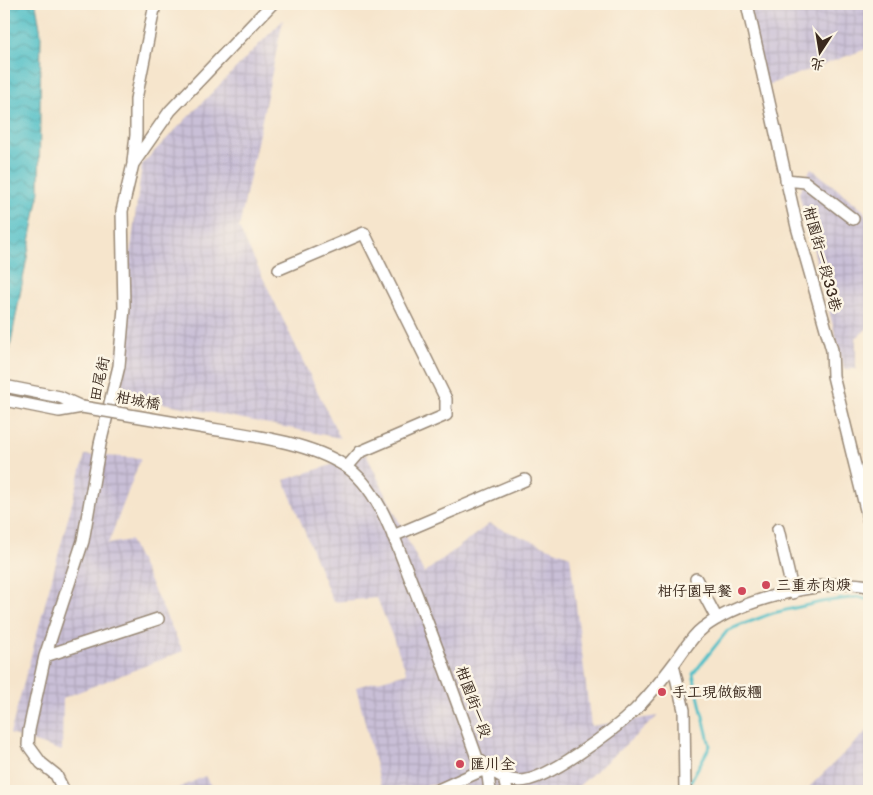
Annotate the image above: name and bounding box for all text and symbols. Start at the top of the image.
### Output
north arrow [796,28,846,78]
text: 北 [809,54,826,74]
street label: 柑園街一段33巷 [799,204,845,314]
street label: 田尾街 [86,355,114,403]
street label: 柑城橋 [114,388,162,414]
place label: 三重赤肉焿 [776,576,851,595]
marker: 三重赤肉焿 [760,579,772,591]
place label: 柑仔園早餐 [657,582,732,601]
marker: 柑仔園早餐 [736,585,748,597]
street label: 柑園街一段 [451,664,495,740]
place label: 手工現做飯糰 [672,683,762,702]
marker: 手工現做飯糰 [656,686,668,698]
place label: 匯川全 [470,755,515,774]
marker: 匯川全 [454,758,466,770]

